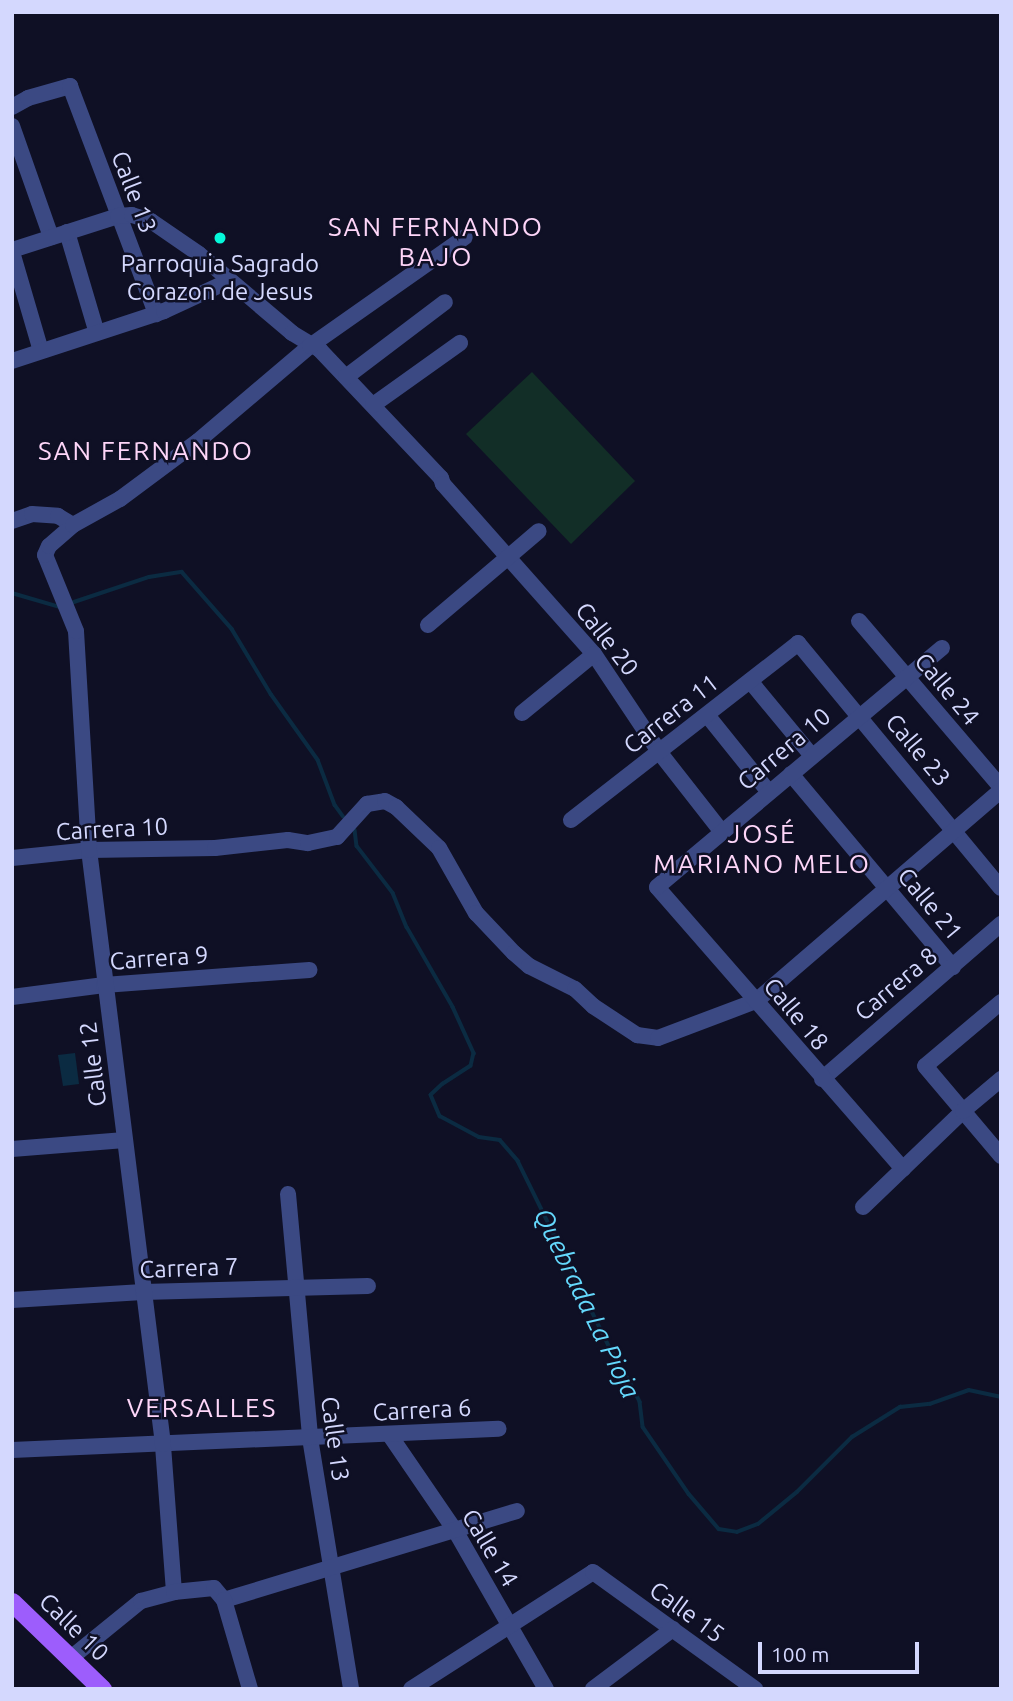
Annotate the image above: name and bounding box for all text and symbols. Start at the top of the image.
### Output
street label: Calle 13 [105,147,163,237]
district label: SAN FERNANDO BAJO [329,211,543,272]
marker: Parroquia Sagrado Corazon de Jesus [212,230,228,246]
place label: Parroquia Sagrado Corazon de Jesus [121,250,319,306]
district label: SAN FERNANDO [39,435,253,467]
street label: Calle 20 [569,596,645,682]
street label: Calle 24 [909,647,985,731]
street label: Carrera 11 [618,668,724,760]
street label: Carrera 10 [732,702,836,796]
street label: Calle 23 [880,708,956,792]
street label: Carrera 10 [55,812,169,846]
district label: JOSÉ MARIANO MELO [655,818,869,880]
street label: Calle 21 [892,862,968,946]
street label: Carrera 9 [109,940,209,976]
street label: Carrera 8 [849,941,943,1027]
street label: Calle 18 [758,972,834,1056]
street label: Calle 12 [73,1020,113,1108]
water label: Quebrada La Pioja [527,1203,647,1403]
street label: Carrera 7 [139,1252,239,1284]
district label: VERSALLES [128,1392,276,1424]
street label: Carrera 6 [372,1393,472,1427]
street label: Calle 13 [315,1395,355,1483]
street label: Calle 14 [456,1504,524,1592]
street label: Calle 15 [644,1575,730,1649]
street label: Calle 10 [33,1587,115,1667]
scale bar [761,1628,922,1672]
text: 100 m [771,1642,829,1666]

